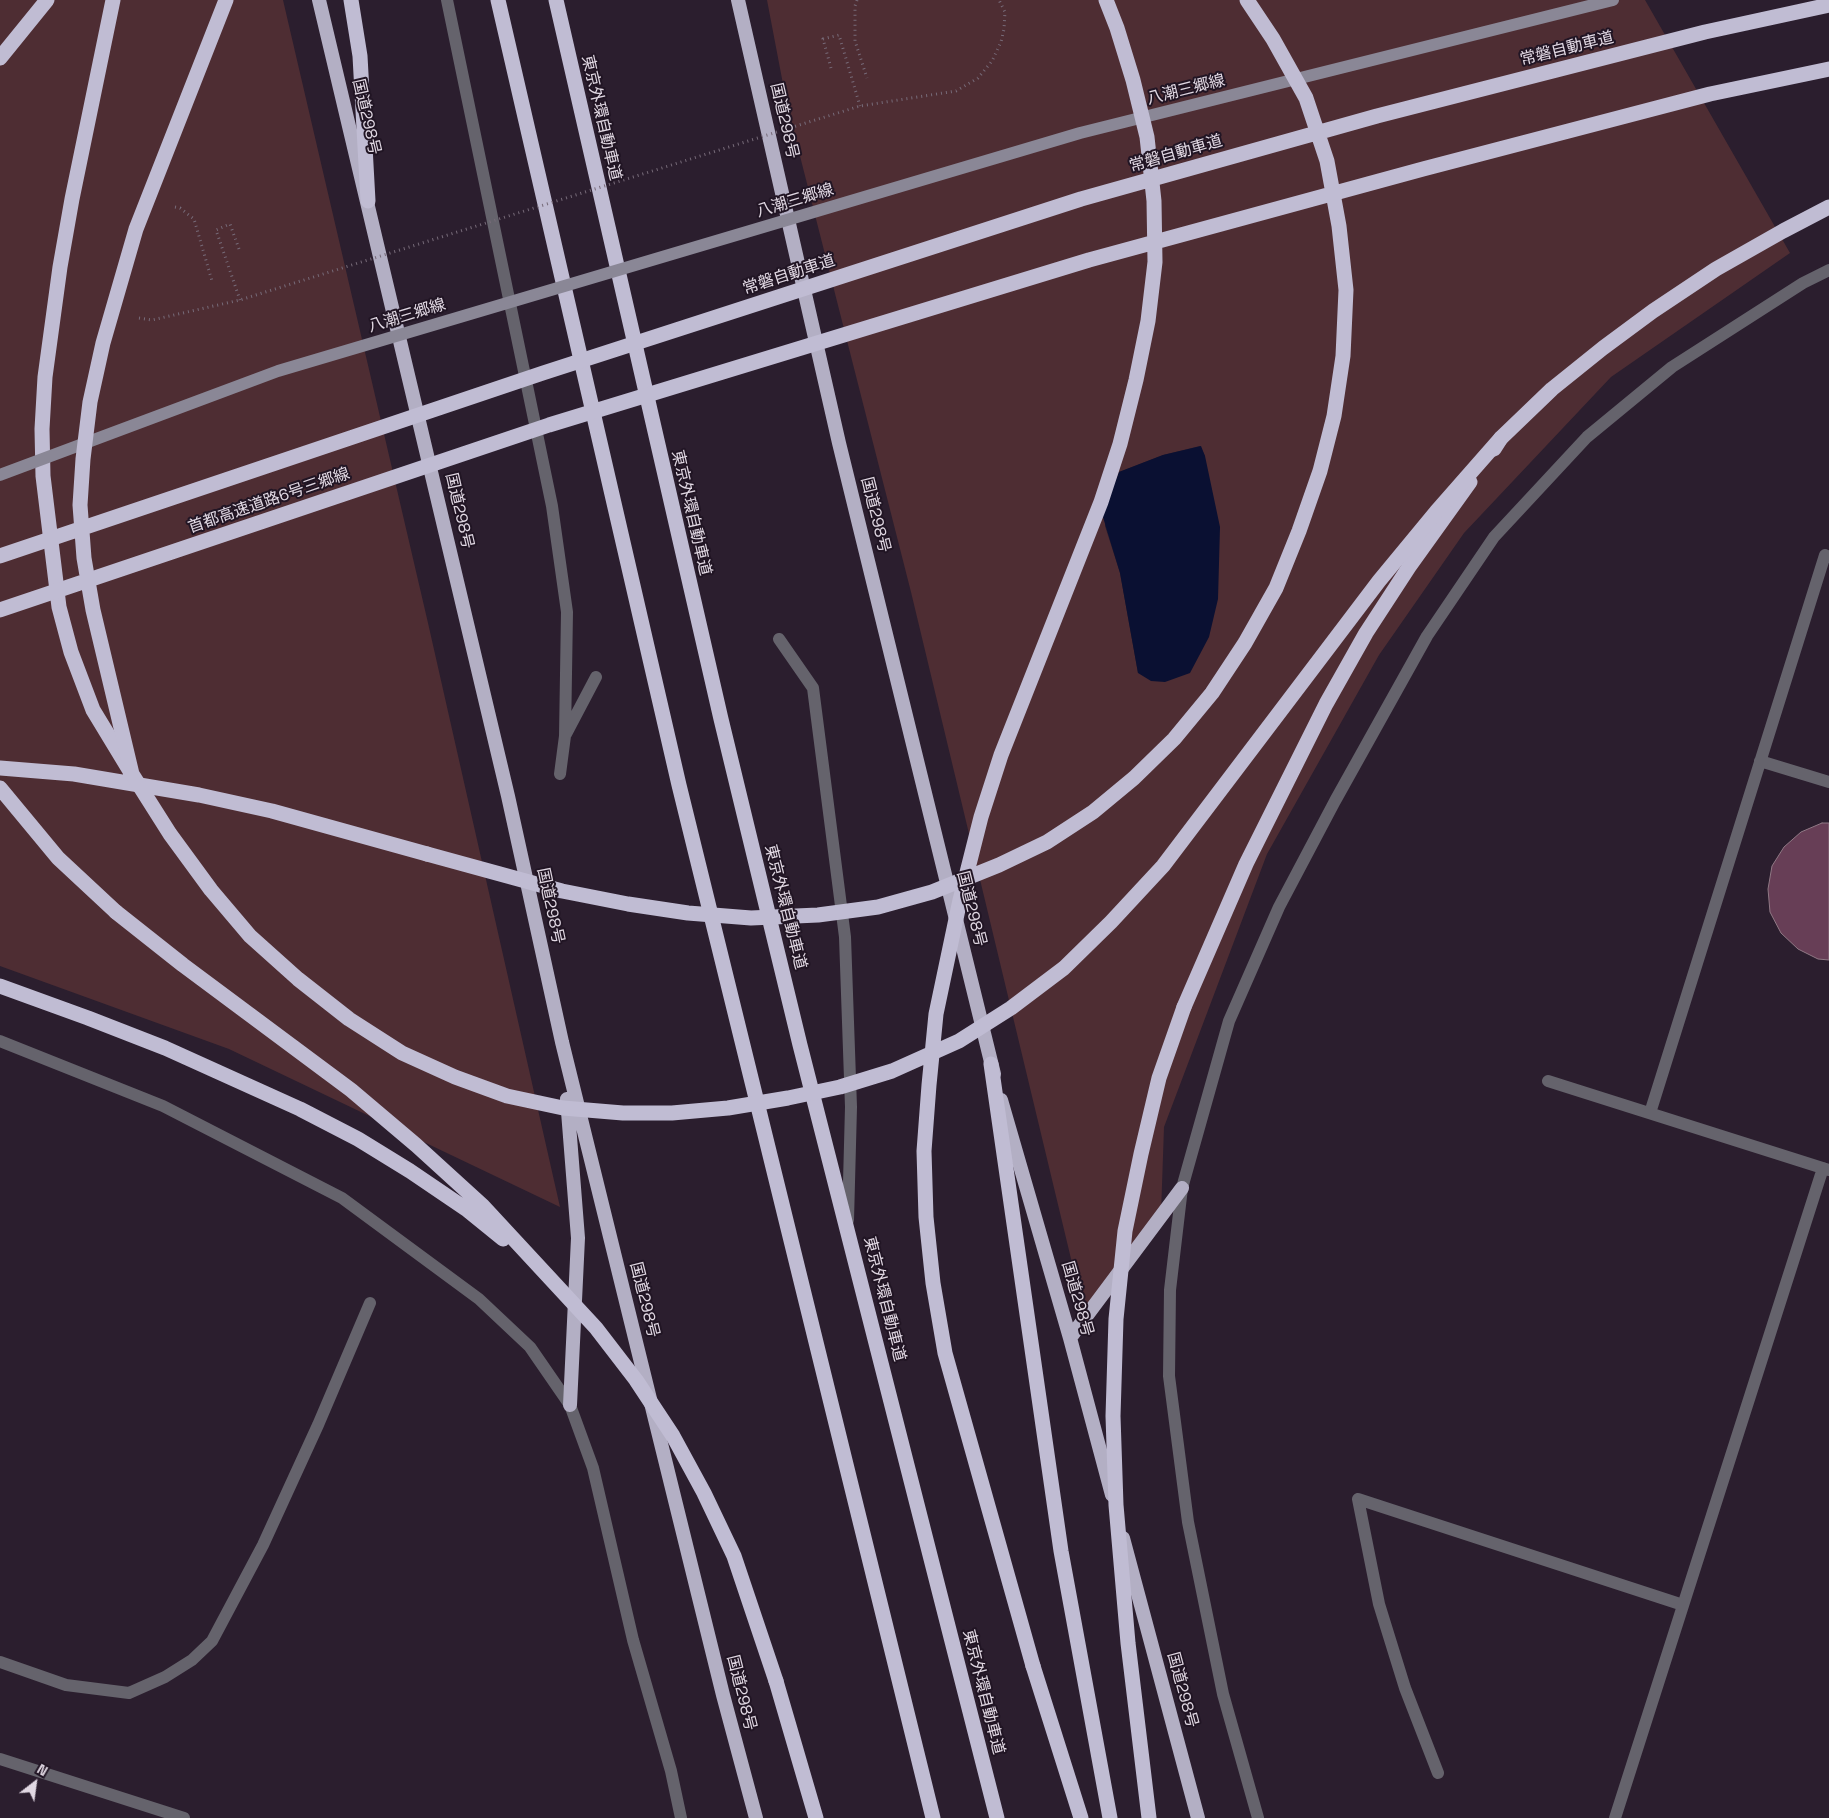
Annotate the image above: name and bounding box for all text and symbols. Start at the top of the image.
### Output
street label: 常磐自動車道 [1518,28,1616,70]
street label: 東京外環自動車道 [577,53,625,183]
street label: 八潮三郷線 [1145,71,1227,109]
street label: 国道298号 [348,77,384,157]
street label: 国道298号 [766,81,802,161]
street label: 常磐自動車道 [1127,132,1225,176]
street label: 八潮三郷線 [754,180,836,222]
street label: 常磐自動車道 [740,251,838,299]
street label: 八潮三郷線 [366,295,448,337]
street label: 東京外環自動車道 [667,448,715,578]
street label: 首都高速道路6号三郷線 [186,464,352,538]
street label: 国道298号 [441,471,477,551]
street label: 国道298号 [856,475,894,555]
street label: 東京外環自動車道 [760,843,810,971]
street label: 国道298号 [533,866,567,946]
street label: 国道298号 [952,869,990,949]
street label: 東京外環自動車道 [859,1235,909,1363]
street label: 国道298号 [1057,1259,1097,1339]
street label: 国道298号 [625,1260,663,1340]
street label: 東京外環自動車道 [958,1628,1008,1756]
street label: 国道298号 [1163,1650,1201,1730]
street label: 国道298号 [722,1653,760,1733]
north arrow [10,1758,60,1808]
text: N [34,1760,51,1780]

